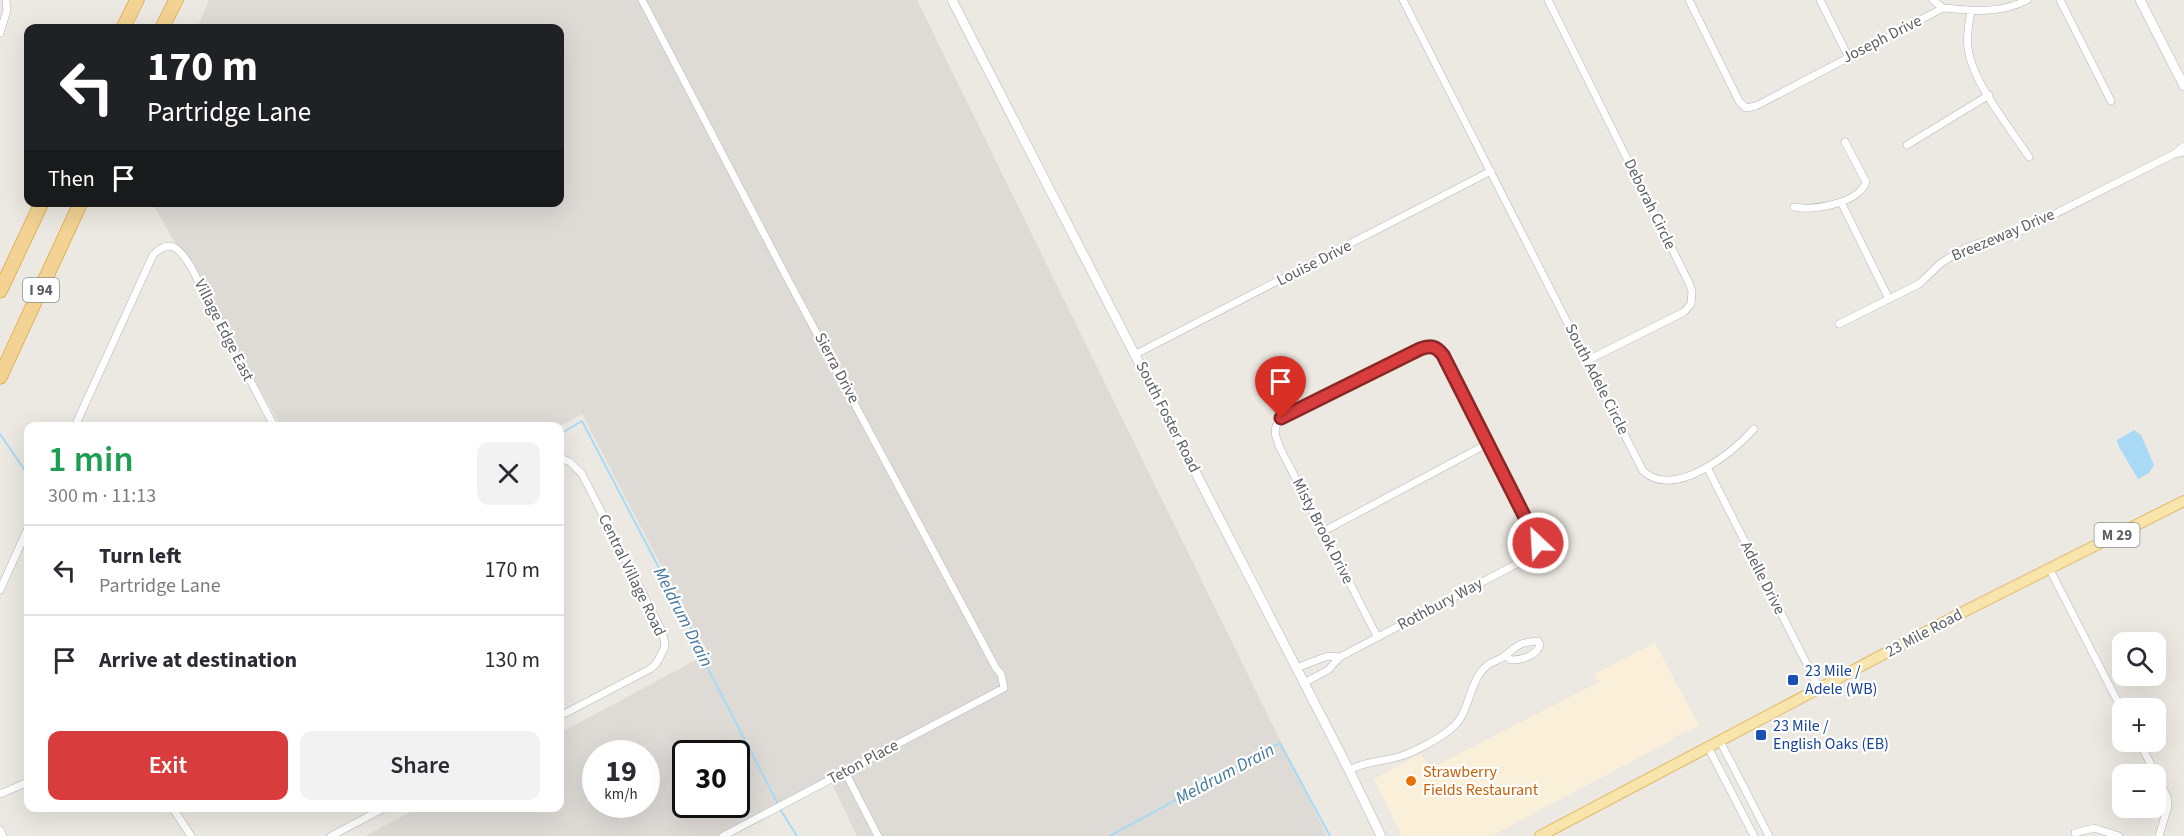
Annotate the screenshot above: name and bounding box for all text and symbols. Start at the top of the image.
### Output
street label: Joseph Drive [1839,10,1926,68]
text: 170 m [147,37,258,97]
icon: left [48,48,126,126]
text: Partridge Lane [147,93,311,132]
street label: Deborah Circle [1619,155,1681,253]
icon: arrive [107,162,140,195]
text: Then [48,163,95,195]
street label: Breezeway Drive [1948,203,2058,267]
street label: Louise Drive [1273,235,1355,291]
street label: Village Edge East [189,275,259,385]
road number: I 94 [23,278,59,302]
street label: South Adele Circle [1560,320,1634,438]
street label: Sierra Drive [809,329,865,407]
pin [1255,356,1306,418]
street label: South Foster Road [1130,358,1206,476]
icon: arrive [1264,365,1297,398]
text: 1 min [48,434,134,485]
button: close [477,442,540,505]
street label: Misty Brook Drive [1287,474,1359,588]
text: 300 m · 11:13 [48,482,156,510]
street label: Central Village Road [593,510,671,640]
position arrow [1506,511,1570,575]
road number: M 29 [2094,523,2140,547]
street label: Adelle Drive [1735,538,1791,618]
text: Turn left [99,540,181,572]
icon: left [48,554,81,587]
text: 170 m [485,554,540,586]
water label: Meldrum Drain [647,563,719,671]
text: Partridge Lane [99,572,221,600]
street label: Rothbury Way [1394,572,1487,636]
street label: 23 Mile Road [1882,604,1966,662]
map controls [2112,632,2166,818]
button: search [2112,632,2166,686]
icon: arrive [48,644,81,677]
text: Arrive at destination [99,644,297,676]
text: 130 m [485,644,540,676]
place label: 23 Mile / Adele (WB) [1805,660,1877,700]
marker: 23 Mile / Adele (WB) [1786,673,1800,687]
button: + [2112,698,2166,752]
place label: 23 Mile / English Oaks (EB) [1773,715,1889,755]
marker: 23 Mile / English Oaks (EB) [1754,728,1768,742]
button: Exit [48,731,288,800]
button: Share [300,731,540,800]
street label: Teton Place [824,734,902,790]
water label: Meldrum Drain [1171,737,1279,811]
speed limit sign: 30 [672,740,750,818]
text: 19 [605,750,637,793]
place label: Strawberry Fields Restaurant [1423,761,1539,801]
button: − [2112,764,2166,818]
marker: Strawberry Fields Restaurant [1404,774,1418,788]
text: km/h [604,784,638,805]

